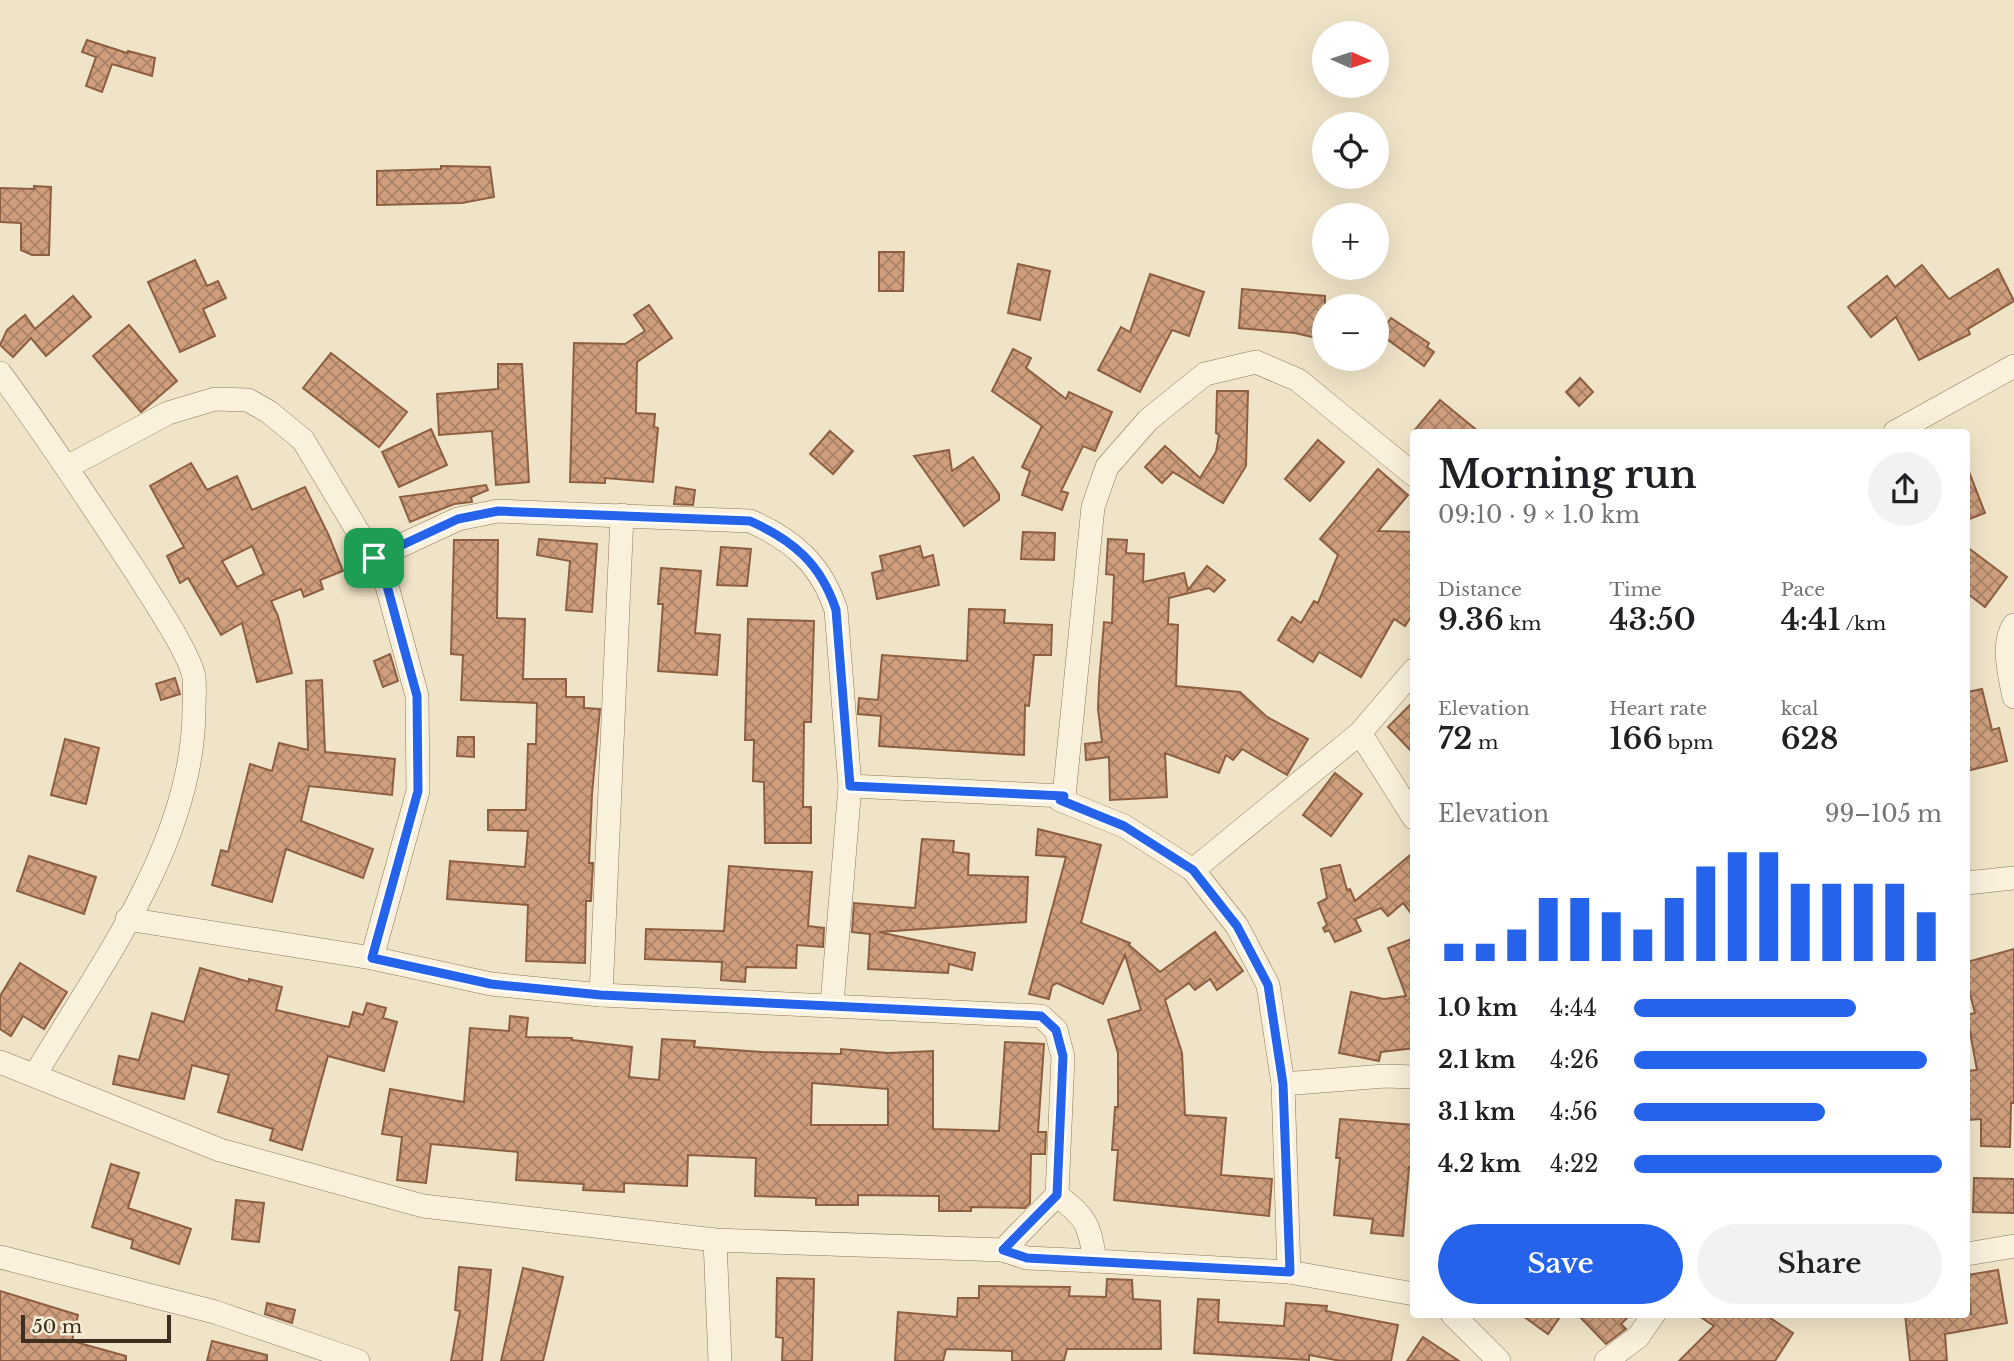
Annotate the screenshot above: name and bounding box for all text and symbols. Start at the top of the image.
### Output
north arrow [1312,21,1390,98]
map controls [1312,21,1389,371]
button: locate [1312,112,1389,189]
button: + [1312,203,1389,280]
button: − [1312,294,1389,371]
text: Morning run [1438,451,1697,498]
button: share [1868,452,1942,526]
text: 09:10 · 9 × 1.0 km [1438,501,1640,529]
pin [344,528,404,588]
icon: arrive [355,539,393,577]
text: Distance [1438,578,1522,601]
text: Time [1609,578,1662,601]
text: Pace [1781,578,1825,601]
text: 9.36 [1438,601,1504,638]
text: 43:50 [1609,601,1696,638]
text: 4:41 [1781,601,1841,638]
text: km [1504,612,1541,635]
text: /km [1841,612,1886,635]
text: Elevation [1438,697,1530,720]
text: Heart rate [1609,697,1707,720]
text: kcal [1781,697,1819,720]
text: 72 [1438,720,1473,757]
text: 166 [1609,720,1662,757]
text: 628 [1781,720,1839,757]
text: m [1473,731,1498,754]
text: bpm [1662,731,1714,754]
text: Elevation [1438,800,1549,828]
text: 99–105 m [1825,800,1942,828]
text: 1.0 km [1438,994,1518,1022]
text: 4:44 [1550,994,1597,1022]
text: 2.1 km [1438,1046,1516,1074]
text: 4:26 [1550,1046,1599,1074]
text: 3.1 km [1438,1098,1516,1126]
text: 4:56 [1550,1098,1598,1126]
text: 4.2 km [1438,1150,1521,1178]
text: 4:22 [1550,1150,1598,1178]
button: Save [1438,1224,1683,1304]
button: Share [1697,1224,1942,1304]
scale bar [21,1312,172,1344]
text: 50 m [32,1315,82,1338]

